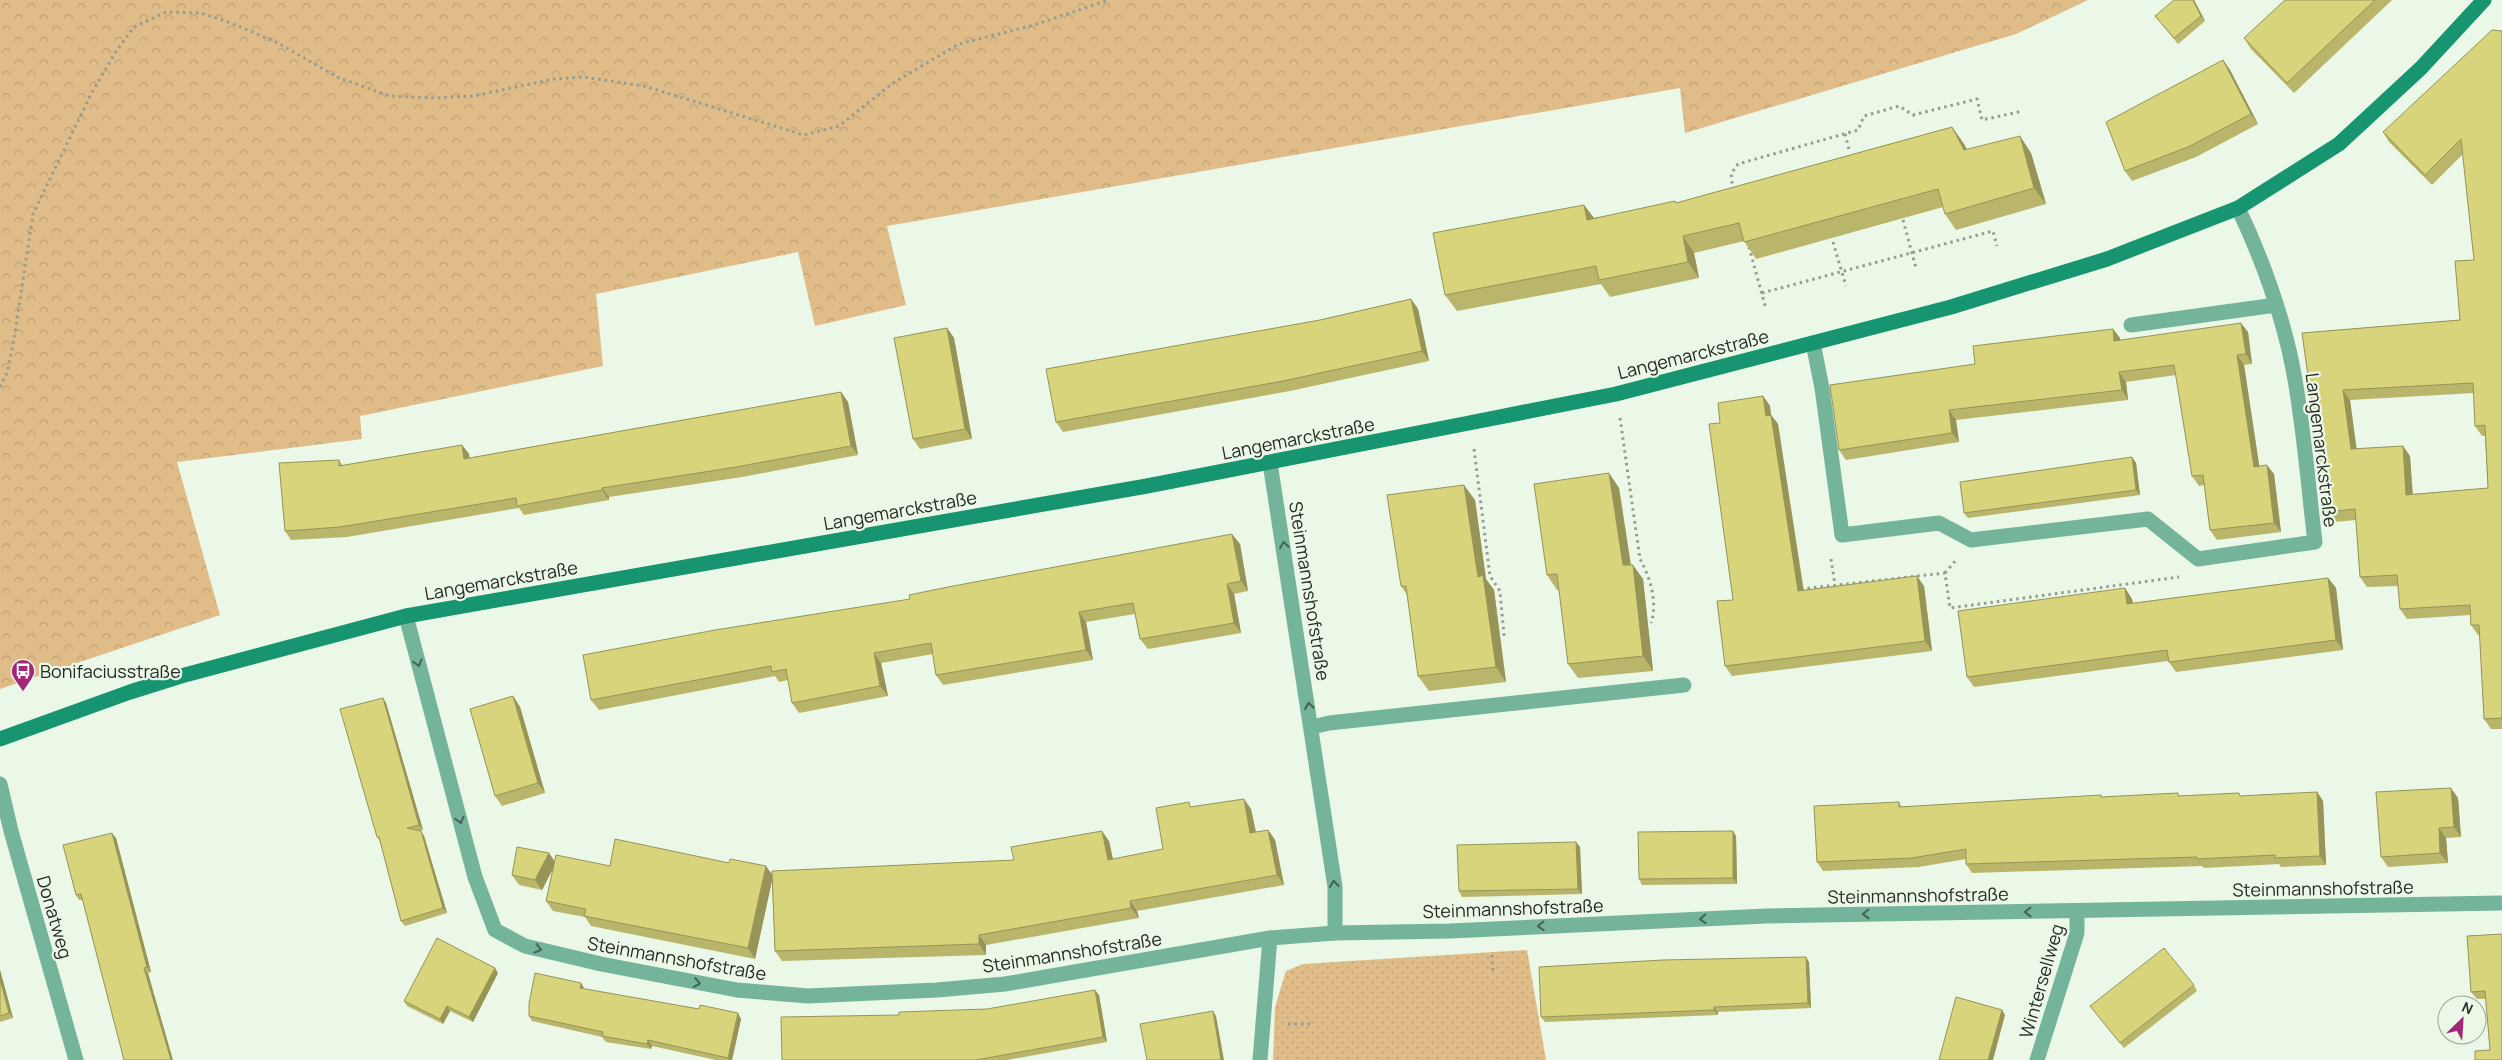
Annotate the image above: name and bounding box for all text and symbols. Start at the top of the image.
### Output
street label: Langemarckstraße [1615,324,1771,384]
street label: Langemarckstraße [2301,372,2343,528]
street label: Langemarckstraße [1220,411,1376,465]
street label: Langemarckstraße [822,485,978,535]
street label: Steinmannshofstraße [1284,500,1336,682]
one-way arrow [1279,541,1289,550]
street label: Langemarckstraße [423,555,579,605]
bus stop icon: Bonifaciusstraße [10,658,36,692]
place label: Bonifaciusstraße [40,659,181,683]
one-way arrow [412,659,422,667]
one-way arrow [1304,701,1314,710]
one-way arrow [454,816,464,824]
street label: Donatweg [32,873,78,961]
street label: Steinmannshofstraße [2232,874,2414,902]
one-way arrow [1329,880,1340,888]
street label: Steinmannshofstraße [1827,881,2009,909]
street label: Steinmannshofstraße [1422,893,1604,923]
one-way arrow [2024,907,2032,917]
one-way arrow [1862,909,1870,920]
one-way arrow [1699,913,1707,924]
one-way arrow [1537,921,1545,932]
street label: Wintersellweg [2013,921,2069,1041]
street label: Steinmannshofstraße [981,926,1163,978]
street label: Steinmannshofstraße [586,930,768,986]
one-way arrow [533,943,542,954]
one-way arrow [692,977,701,987]
north arrow [2437,995,2487,1045]
text: N [2459,997,2476,1019]

